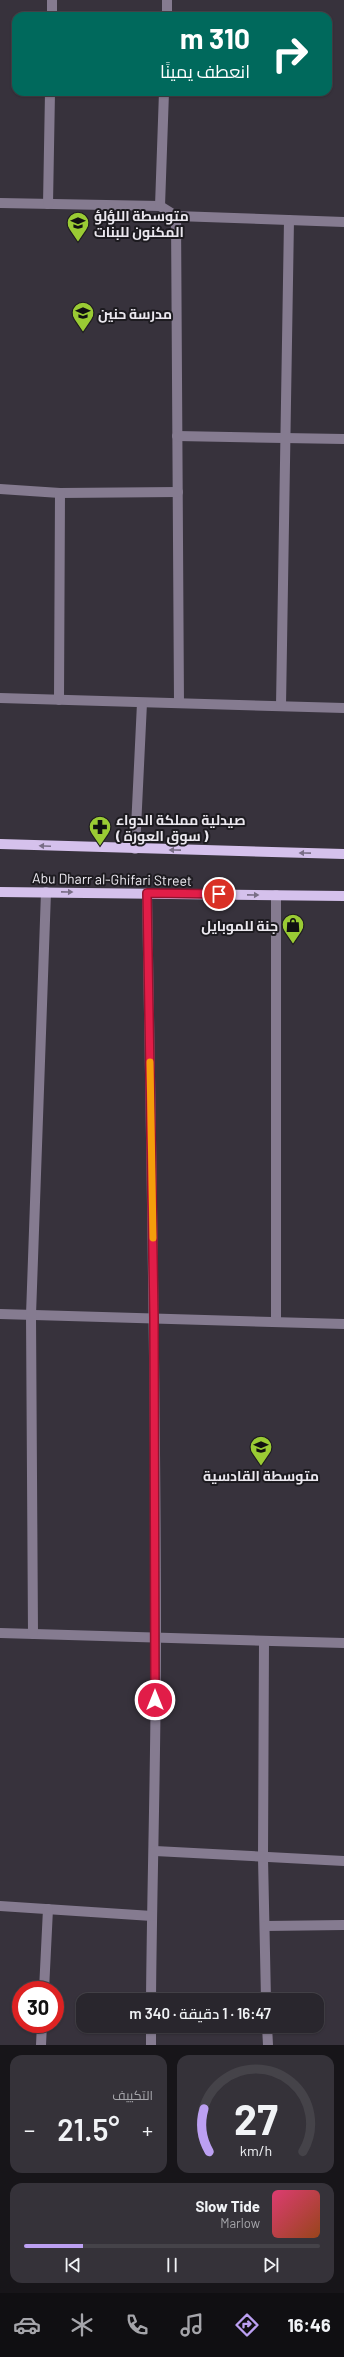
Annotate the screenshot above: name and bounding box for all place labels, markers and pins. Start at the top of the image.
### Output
place label: متوسطة اللؤلؤ المكنون للبنات [94,207,189,241]
school or university icon: متوسطة اللؤلؤ المكنون للبنات [65,210,91,243]
school or university icon: مدرسة حنين [70,300,96,333]
place label: مدرسة حنين [98,305,172,323]
place label: صيدلية مملكة الدواء ( سوق العورة ) [115,811,245,845]
pharmacy icon: صيدلية مملكة الدواء ( سوق العورة ) [87,814,113,847]
pin [202,877,236,911]
shop icon: جنة للموبايل [280,912,306,945]
place label: جنة للموبايل [201,917,278,935]
school or university icon: متوسطة القادسية [248,1434,274,1467]
place label: متوسطة القادسية [203,1467,319,1485]

